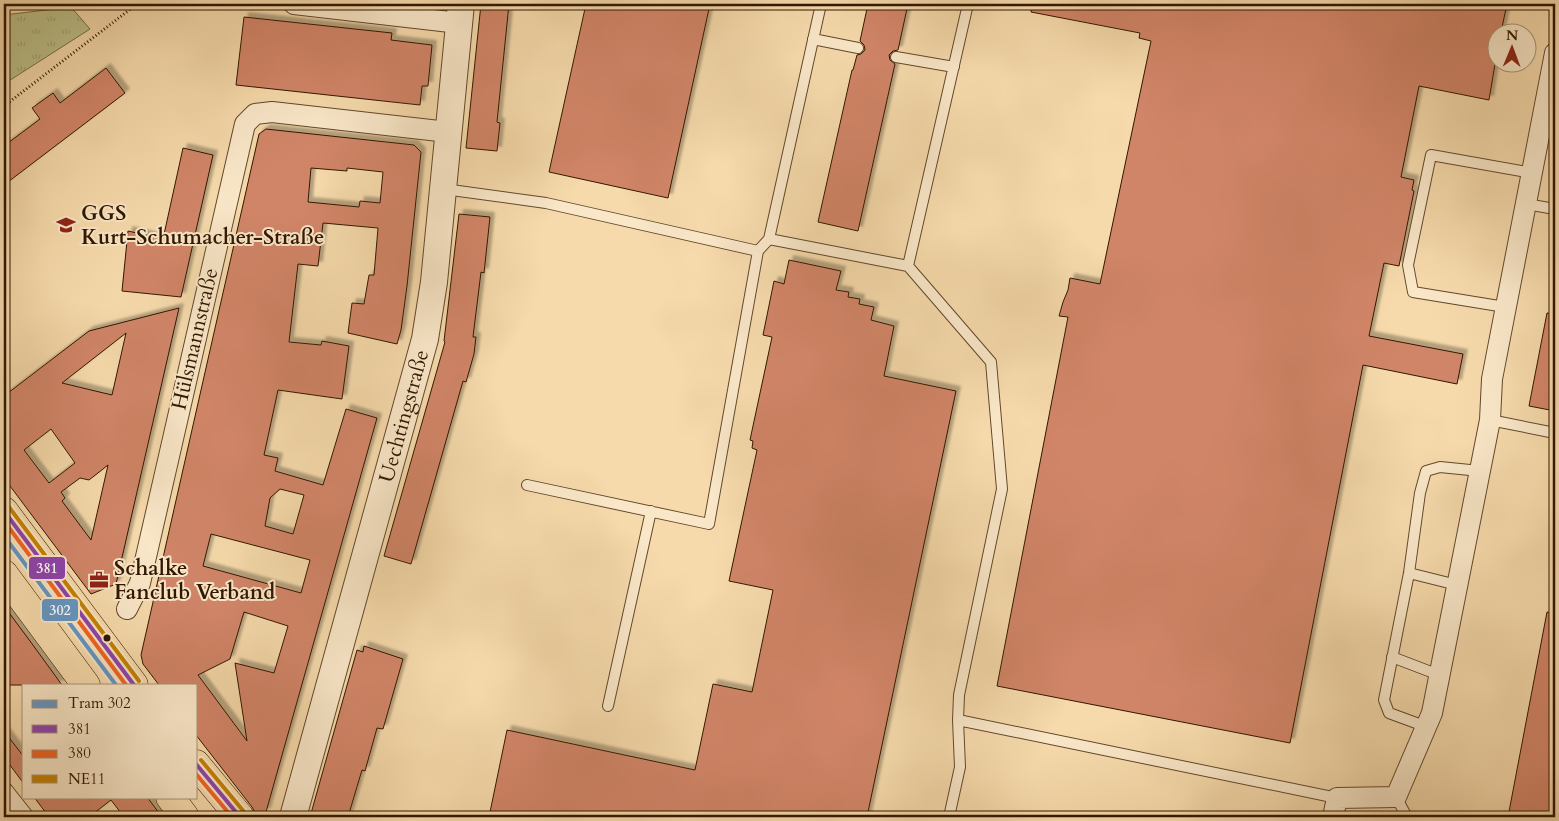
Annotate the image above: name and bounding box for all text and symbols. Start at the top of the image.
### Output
north arrow [1486,22,1536,72]
text: N [1506,26,1518,45]
place label: GGS Kurt-Schumacher-Straße [81,199,324,252]
school or university icon: GGS Kurt-Schumacher-Straße [55,214,77,236]
street label: Hülsmannstraße [165,265,225,413]
street label: Uechtingstraße [372,346,436,486]
place label: Schalke Fanclub Verband [114,554,275,607]
line badge: 381 [28,556,66,580]
text: 381 [36,559,58,578]
office icon: Schalke Fanclub Verband [88,569,110,591]
line badge: 302 [41,598,79,622]
text: 302 [49,601,71,620]
unlabelled marker [102,633,112,643]
legend [22,684,198,798]
text: Tram 302 [68,693,131,713]
text: 381 [68,719,91,739]
text: 380 [68,743,91,763]
text: NE11 [68,769,105,789]

